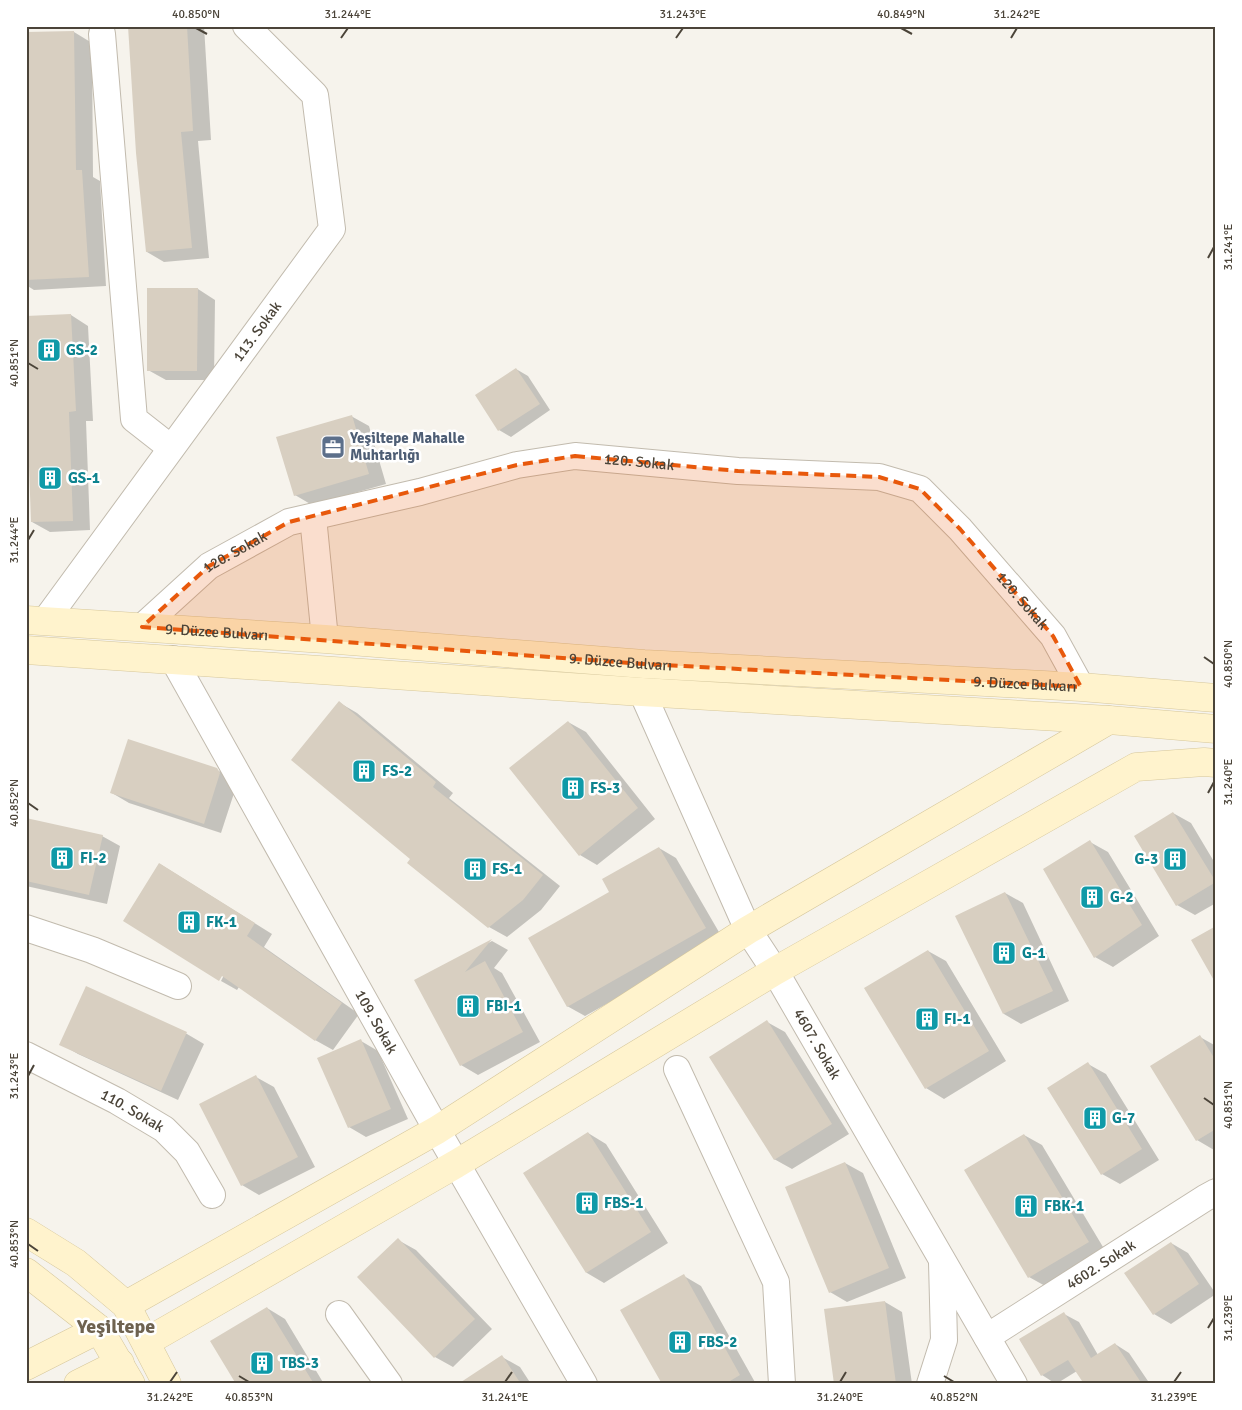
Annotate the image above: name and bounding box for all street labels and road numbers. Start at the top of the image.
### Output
street label: 113. Sokak [229,297,285,365]
street label: 120. Sokak [603,450,675,474]
street label: 120. Sokak [199,527,270,577]
street label: 120. Sokak [993,568,1053,634]
street label: 9. Düzce Bulvarı [164,620,269,644]
street label: 9. Düzce Bulvarı [568,649,673,674]
street label: 9. Düzce Bulvarı [973,672,1077,696]
street label: 109. Sokak [351,987,402,1057]
street label: 4607. Sokak [790,1006,845,1083]
street label: 110. Sokak [98,1085,168,1136]
street label: 4602. Sokak [1063,1235,1139,1293]

